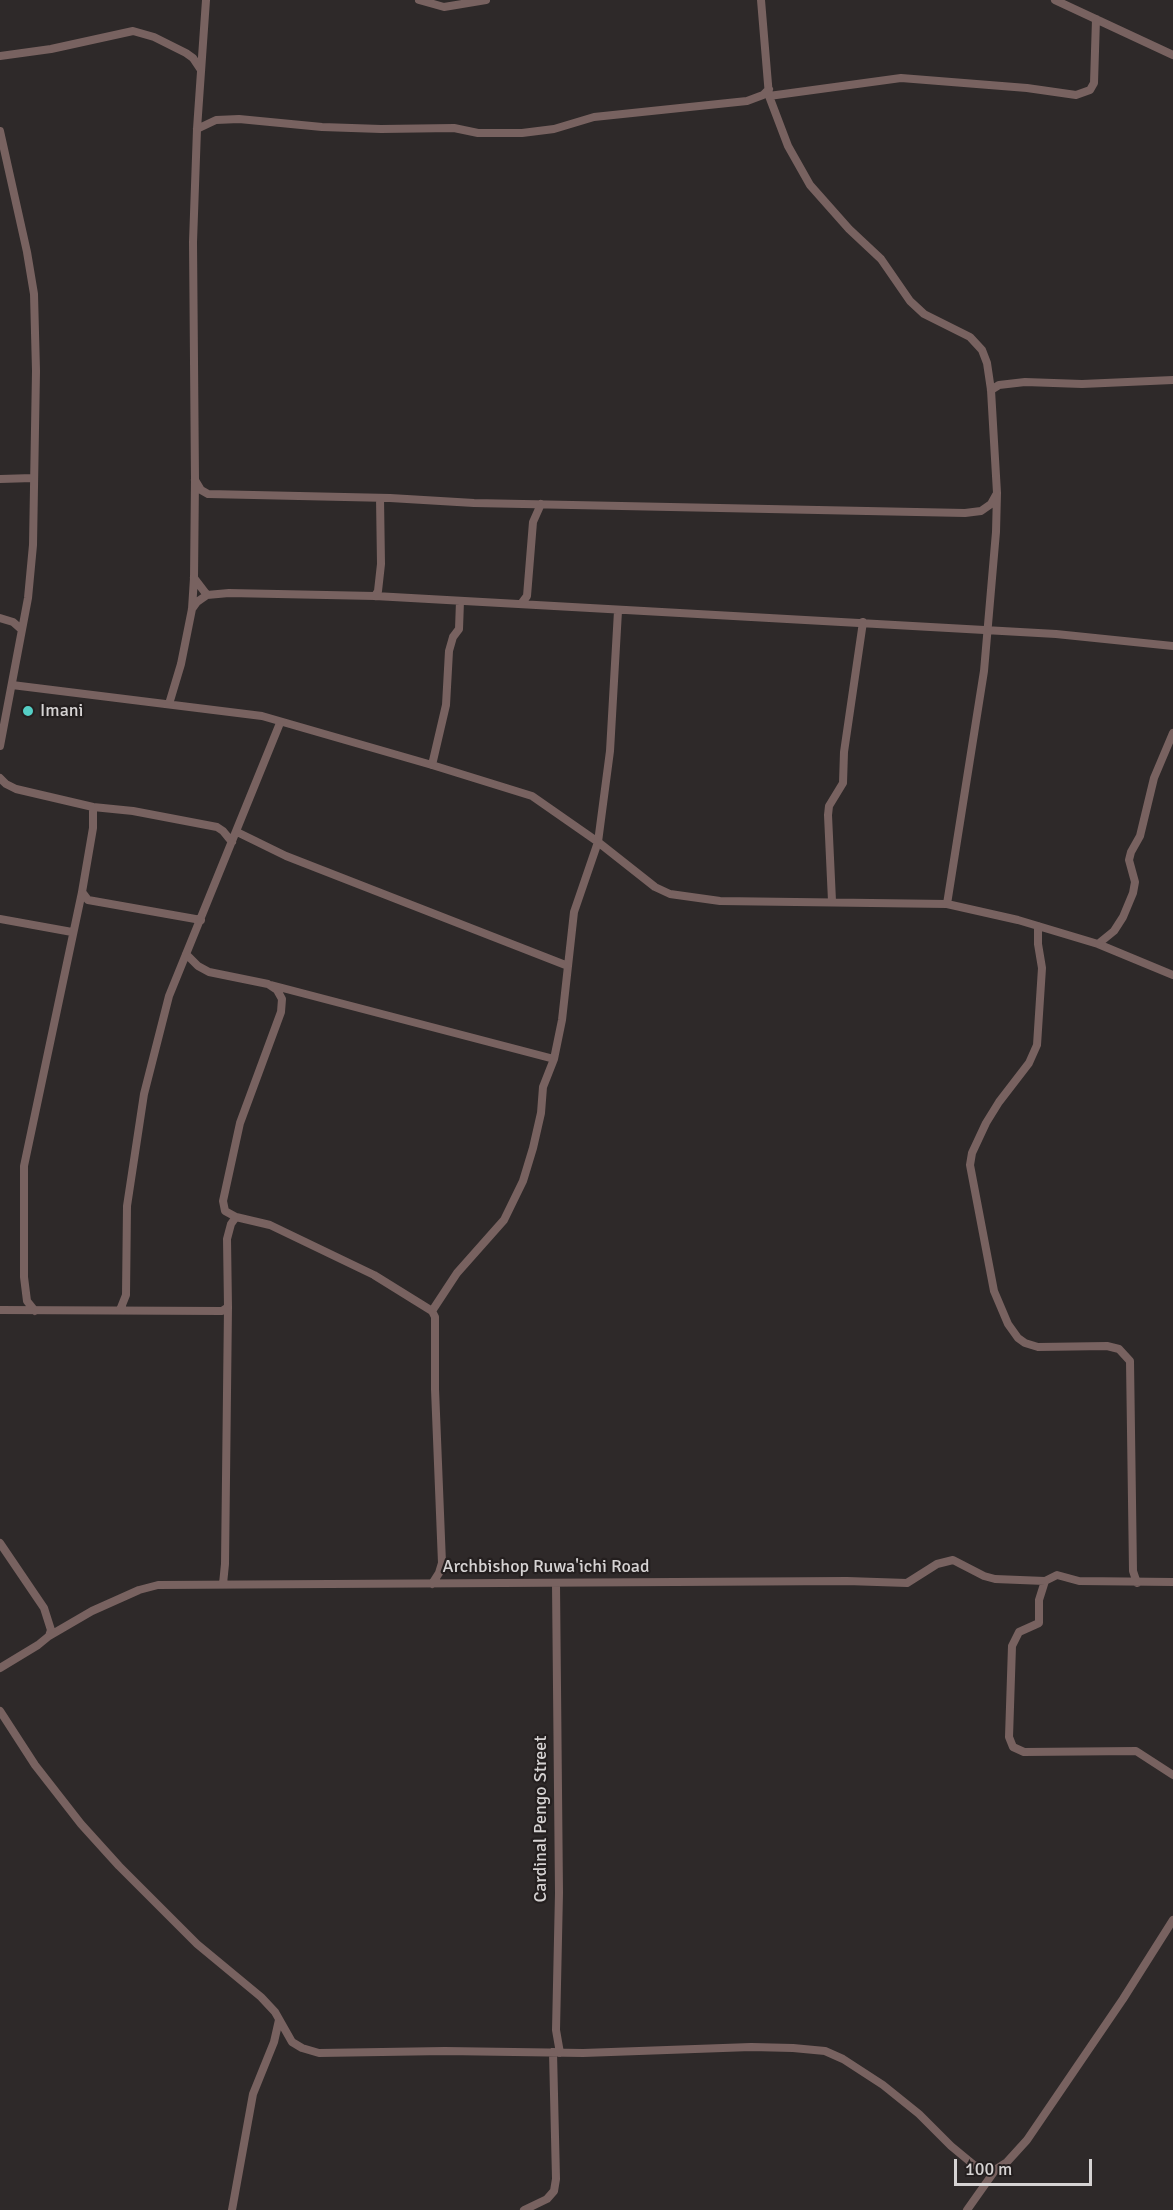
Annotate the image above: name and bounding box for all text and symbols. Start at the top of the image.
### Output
place label: Imani [40,700,83,722]
marker: Imani [21,704,35,718]
street label: Archbishop Ruwa'ichi Road [443,1556,649,1578]
street label: Cardinal Pengo Street [530,1735,552,1903]
scale bar [957,2147,1095,2185]
text: 100 m [965,2158,1012,2180]

